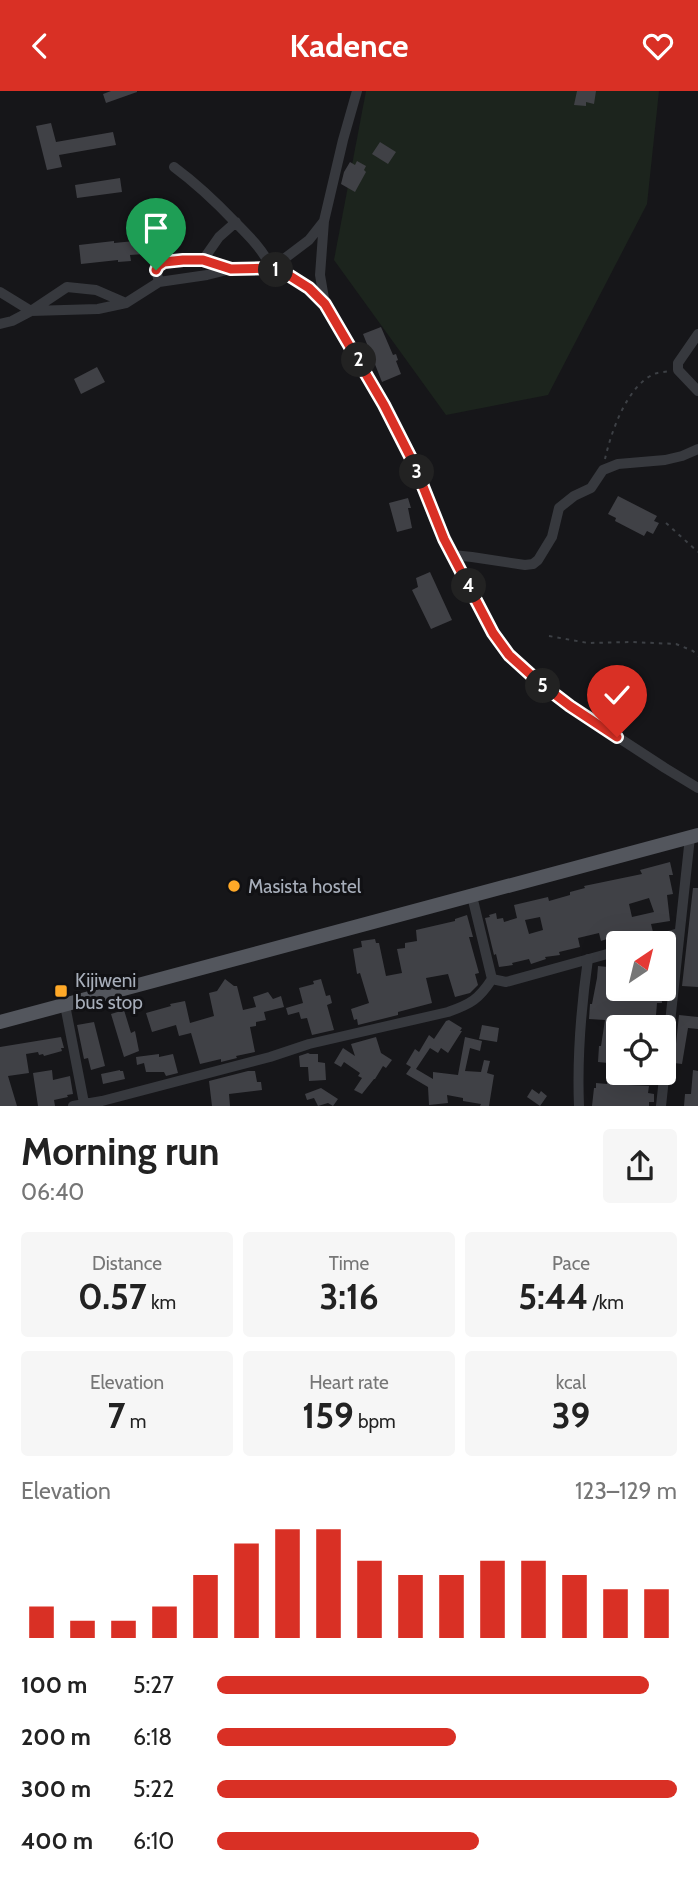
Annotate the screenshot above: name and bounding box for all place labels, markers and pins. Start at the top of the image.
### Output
pin [126,198,186,270]
pin: 1 [258,253,294,287]
pin: 2 [342,343,376,377]
pin: 3 [400,455,434,489]
pin: 4 [452,568,486,603]
pin [587,665,647,737]
pin: 5 [526,669,560,703]
place label: Masista hostel [248,875,362,898]
marker: Masista hostel [226,878,242,894]
place label: Kijiweni bus stop [75,969,143,1014]
marker: Kijiweni bus stop [53,983,69,999]

